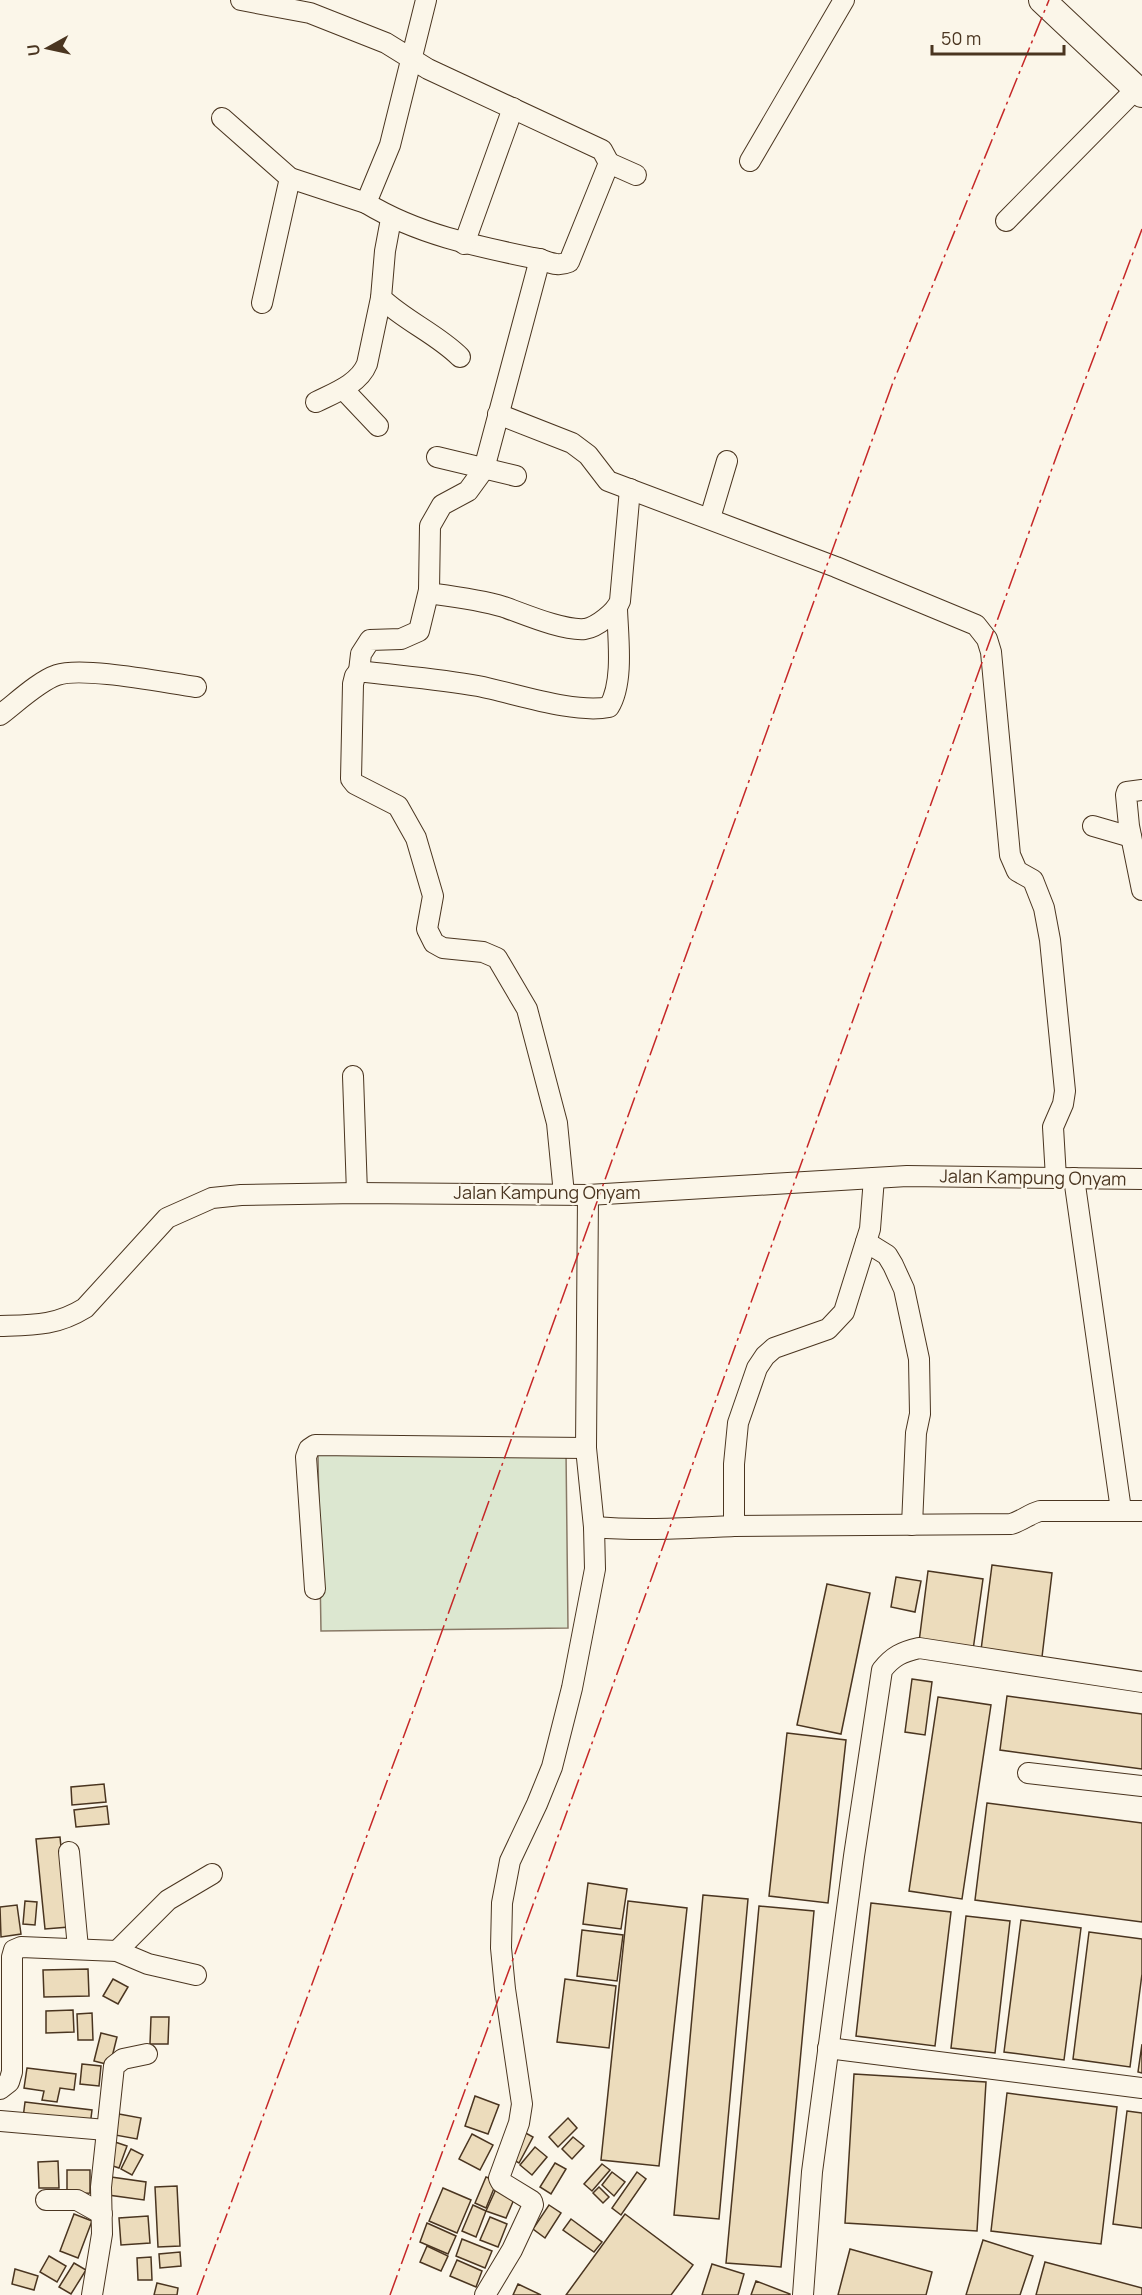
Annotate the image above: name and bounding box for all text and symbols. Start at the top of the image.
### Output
north arrow [18,18,78,78]
scale bar [932,18,1064,56]
text: 50 m [941,26,981,50]
text: U [21,43,45,57]
street label: Jalan Kampung Onyam [939,1163,1127,1191]
street label: Jalan Kampung Onyam [454,1180,640,1204]

